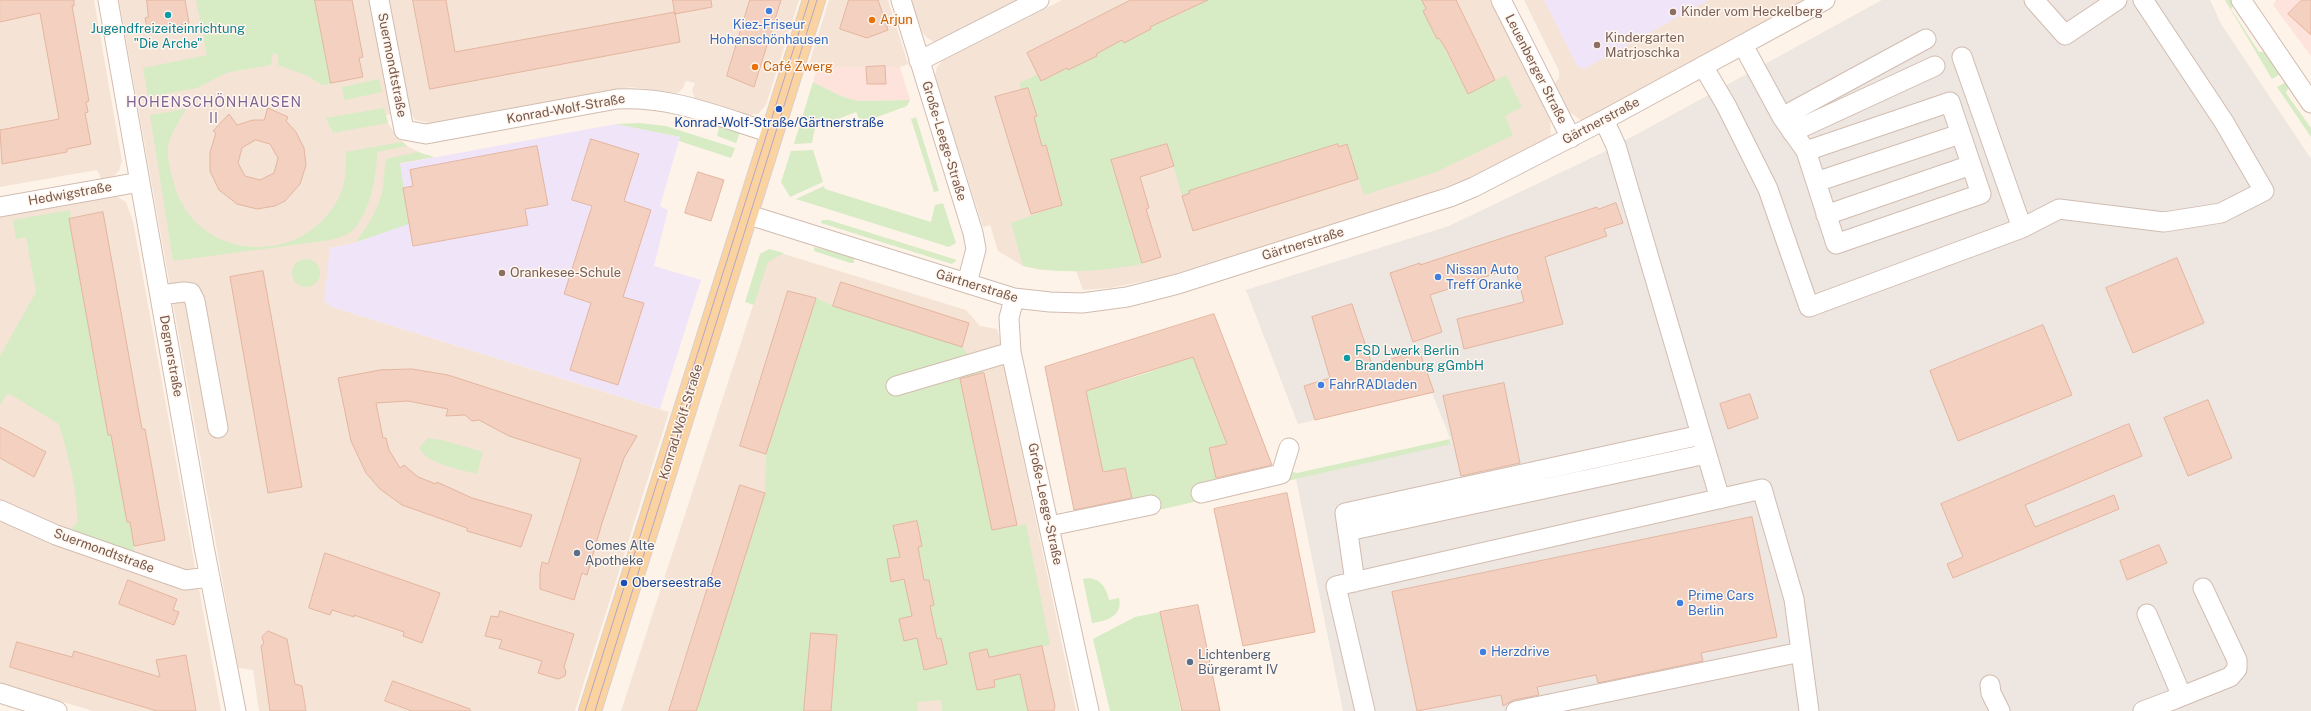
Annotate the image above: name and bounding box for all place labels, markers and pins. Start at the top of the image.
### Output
place label: Kinder vom Heckelberg [1681,4,1823,20]
marker: Kiez-Friseur Hohenschönhausen [764,6,774,16]
marker: Kinder vom Heckelberg [1668,7,1678,17]
marker: Jugendfreizeiteinrichtung "Die Arche" [163,10,173,20]
place label: Arjun [880,12,913,28]
marker: Arjun [867,15,877,25]
place label: Kiez-Friseur Hohenschönhausen [709,17,829,48]
place label: Jugendfreizeiteinrichtung "Die Arche" [91,21,245,52]
place label: Kindergarten Matrjoschka [1605,30,1684,61]
marker: Kindergarten Matrjoschka [1592,40,1602,50]
place label: Café Zwerg [763,59,833,75]
marker: Café Zwerg [750,62,760,72]
marker: Konrad-Wolf-Straße/Gärtnerstraße [774,104,784,114]
place label: Konrad-Wolf-Straße/Gärtnerstraße [674,115,884,131]
place label: Nissan Auto Treff Oranke [1446,262,1522,293]
place label: Orankesee-Schule [510,265,621,281]
marker: Orankesee-Schule [497,268,507,278]
marker: Nissan Auto Treff Oranke [1433,272,1443,282]
place label: FSD Lwerk Berlin Brandenburg gGmbH [1355,343,1484,374]
marker: FSD Lwerk Berlin Brandenburg gGmbH [1342,353,1352,363]
place label: FahrRADladen [1329,377,1417,393]
marker: FahrRADladen [1316,380,1326,390]
place label: Comes Alte Apotheke [585,538,655,569]
marker: Comes Alte Apotheke [572,548,582,558]
place label: Oberseestraße [632,575,721,591]
marker: Oberseestraße [619,578,629,588]
place label: Prime Cars Berlin [1688,588,1754,619]
marker: Prime Cars Berlin [1675,598,1685,608]
place label: Herzdrive [1491,644,1550,660]
place label: Lichtenberg Bürgeramt IV [1198,647,1278,678]
marker: Herzdrive [1478,647,1488,657]
marker: Lichtenberg Bürgeramt IV [1185,657,1195,667]

